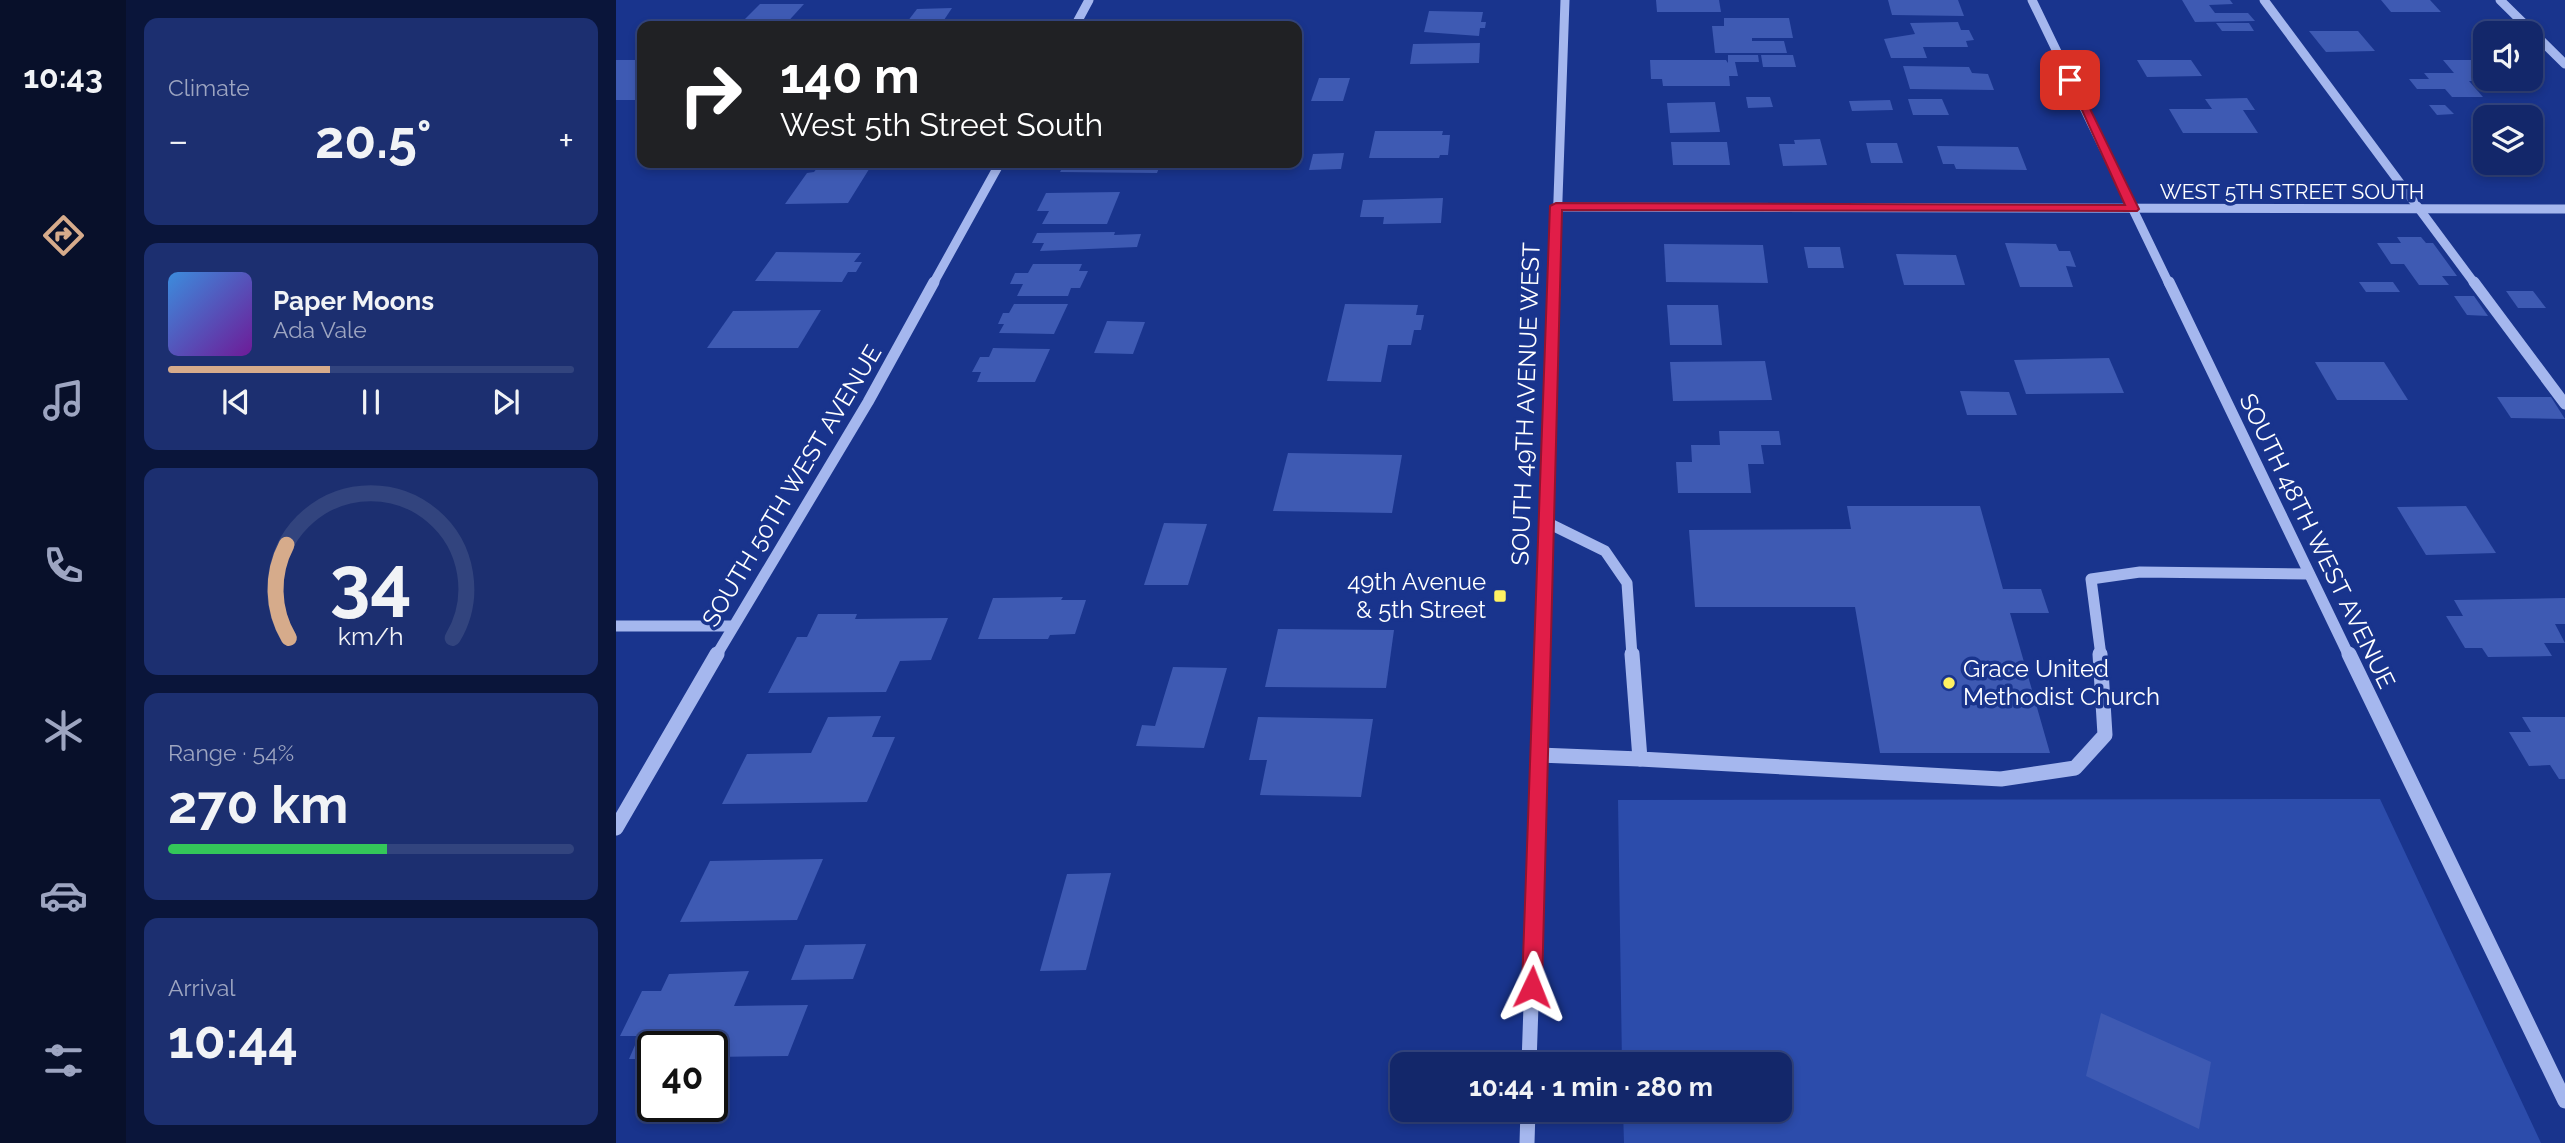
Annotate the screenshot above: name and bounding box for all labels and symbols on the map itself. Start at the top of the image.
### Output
pin [2040,50,2100,110]
street label: WEST 5TH STREET SOUTH [2160,179,2424,204]
street label: SOUTH 49TH AVENUE WEST [1505,242,1546,566]
street label: SOUTH 50TH WEST AVENUE [696,340,887,632]
street label: SOUTH 48TH WEST AVENUE [2233,389,2402,693]
place label: 49th Avenue & 5th Street [1347,567,1486,624]
marker: 49th Avenue & 5th Street [1492,588,1508,604]
place label: Grace United Methodist Church [1963,654,2160,711]
marker: Grace United Methodist Church [1941,675,1957,691]
position arrow [1495,950,1569,1024]
speed limit sign: 40 [637,1031,728,1122]

